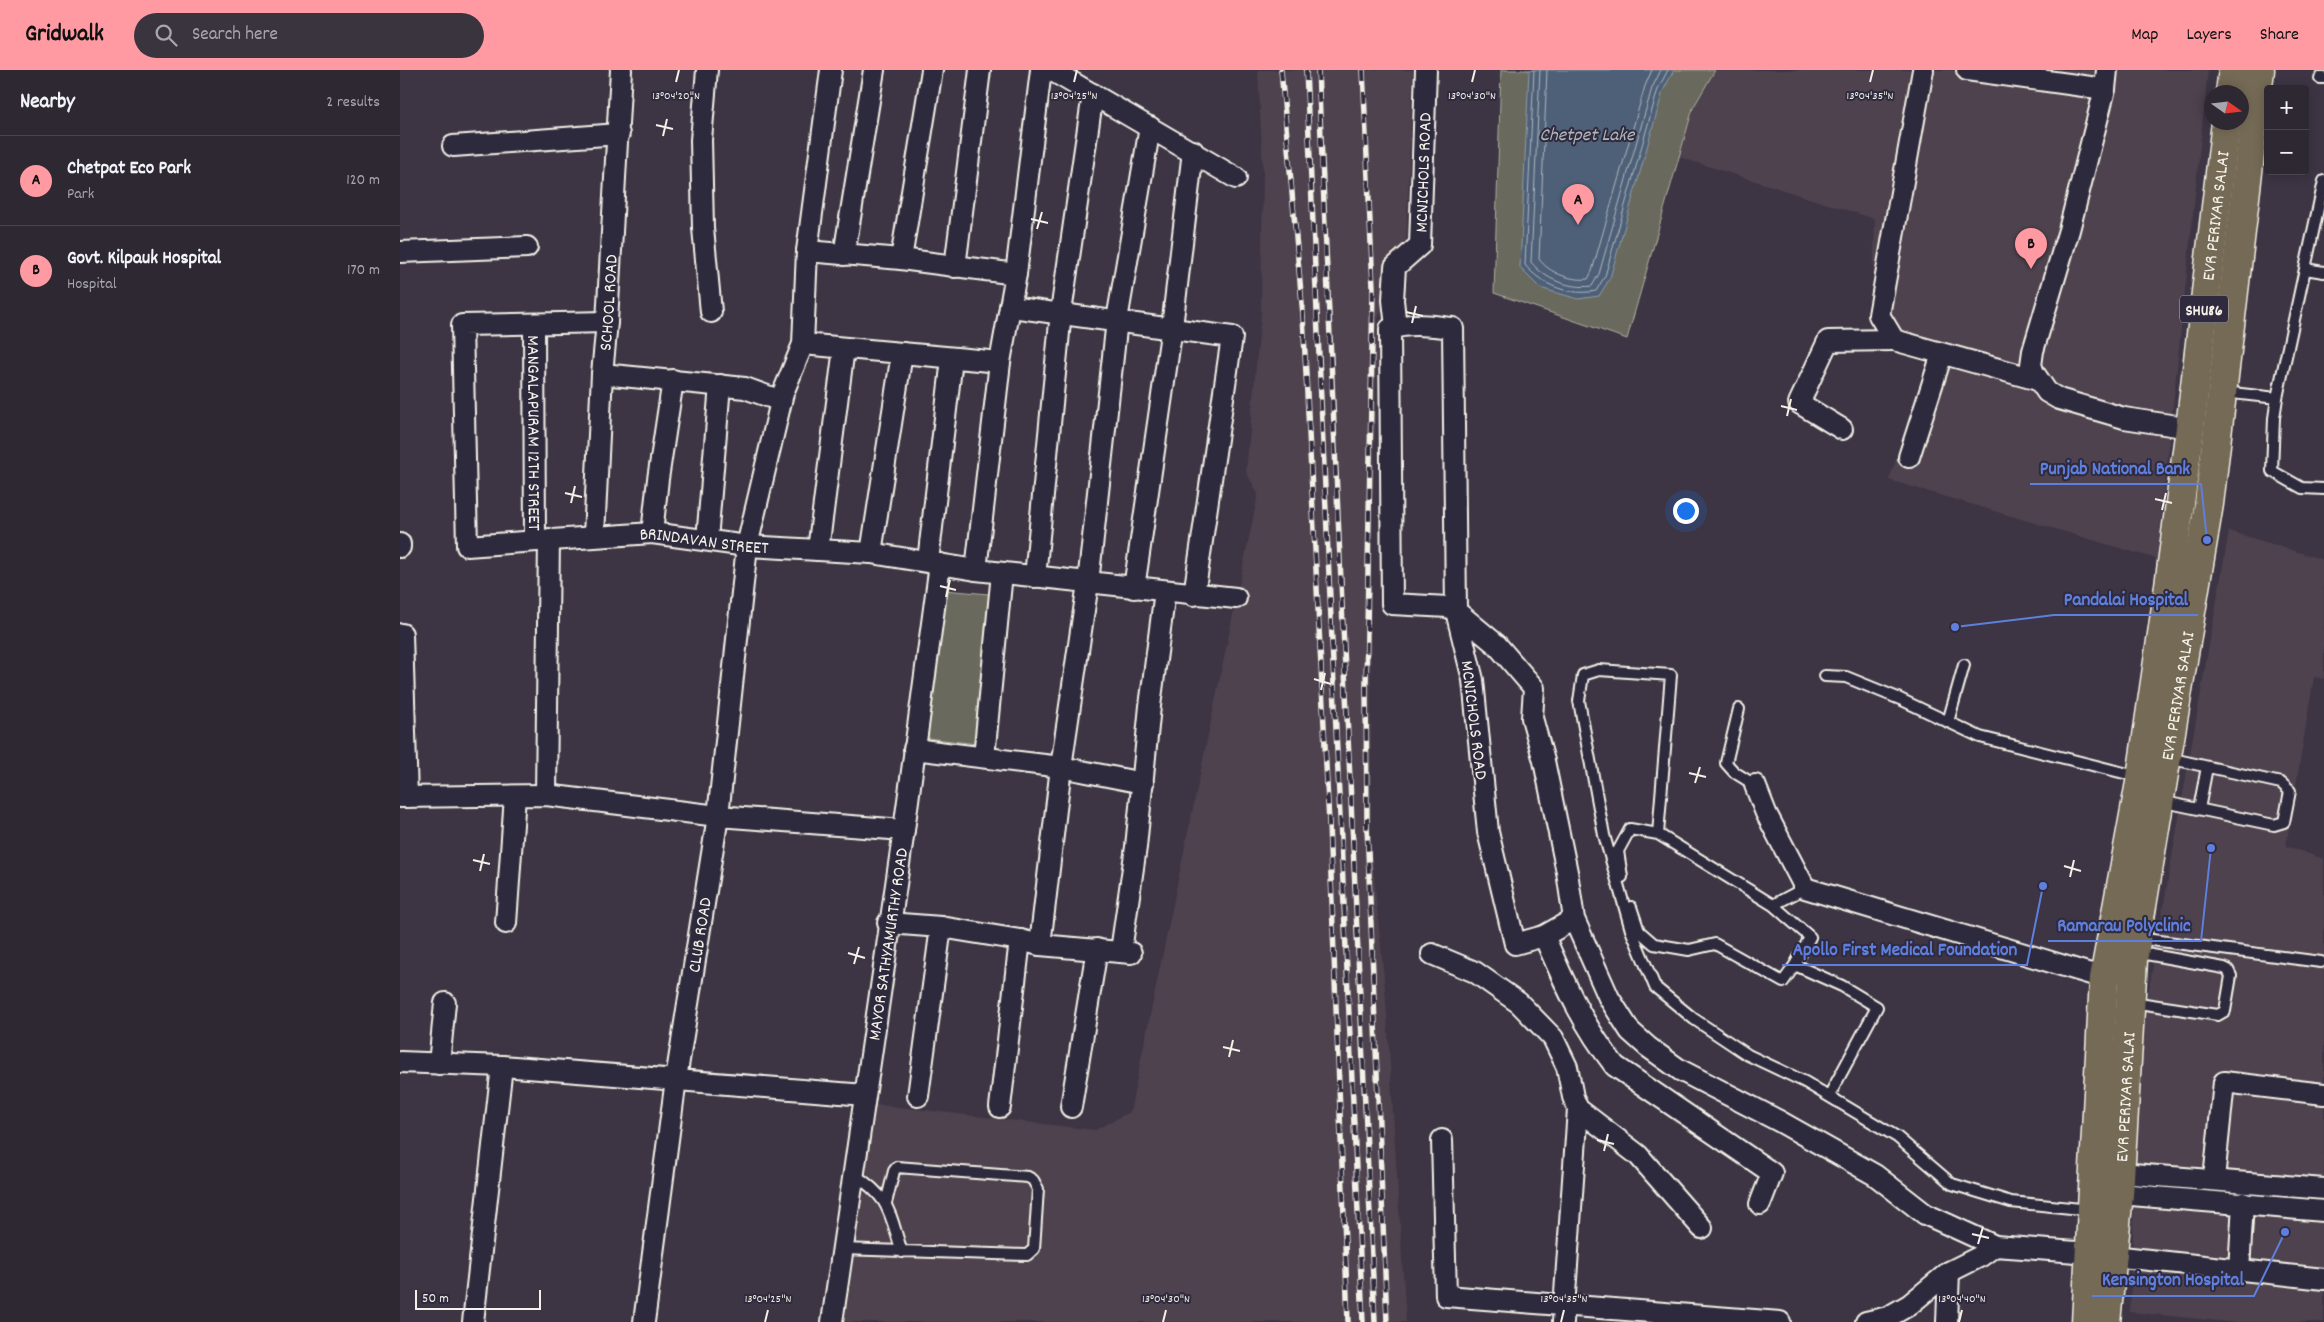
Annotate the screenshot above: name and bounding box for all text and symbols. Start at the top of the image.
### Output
search box [134,13,484,58]
text: Gridwalk [25,18,104,52]
icon: search [152,21,180,49]
text: Search here [192,22,278,49]
text: Map [2131,23,2158,48]
text: Layers [2186,23,2232,48]
text: Share [2260,23,2299,48]
north arrow [2204,85,2249,130]
map controls [2264,85,2309,175]
button: + [2264,85,2309,130]
text: Nearby [20,88,75,118]
text: 13°04'20"N [652,88,700,105]
text: 13°04'25"N [1051,88,1097,105]
text: 13°04'30"N [1448,88,1496,105]
text: 13°04'35"N [1847,88,1893,105]
text: 2 results [326,91,380,114]
street label: MCNICHOLS ROAD [1410,112,1440,233]
water label: Chetpet Lake [1540,123,1636,150]
button: − [2264,130,2309,175]
street label: EVR PERIYAR SALAI [2197,149,2238,282]
text: Chetpat Eco Park [67,156,191,183]
text: A [32,169,40,192]
text: 120 m [346,169,380,192]
text: Park [67,183,94,206]
pin: A [1562,184,1594,225]
pin: B [2015,228,2047,269]
text: Govt. Kilpauk Hospital [67,246,221,273]
street label: SCHOOL ROAD [594,254,626,352]
text: B [32,259,40,282]
text: 170 m [347,259,380,282]
text: Hospital [67,273,117,296]
road number: SHU86 [2180,295,2228,322]
street label: MANGALAPURAM 12TH STREET [519,335,545,531]
callout: Punjab National Bank [2030,450,2201,484]
text: Punjab National Bank [2040,457,2190,484]
your location [1673,498,1699,524]
street label: BRINDAVAN STREET [639,523,769,562]
callout: Pandalai Hospital [2054,581,2198,615]
text: Pandalai Hospital [2064,588,2189,615]
street label: EVR PERIYAR SALAI [2156,629,2203,763]
street label: MCNICHOLS ROAD [1453,659,1492,781]
street label: MAYOR SATHYAMURTHY ROAD [863,846,916,1042]
street label: CLUB ROAD [683,896,720,975]
callout: Ramarau Polyclinic [2048,907,2201,941]
text: Ramarau Polyclinic [2057,914,2191,941]
callout: Apollo First Medical Foundation [1782,931,2027,965]
text: Apollo First Medical Foundation [1793,938,2017,965]
street label: EVR PERIYAR SALAI [2111,1031,2144,1163]
callout: Kensington Hospital [2092,1262,2254,1296]
text: Kensington Hospital [2102,1268,2244,1295]
scale bar [415,1287,541,1310]
text: 50 m [422,1289,449,1309]
text: 13°04'25"N [745,1291,791,1308]
text: 13°04'30"N [1142,1291,1190,1308]
text: 13°04'35"N [1541,1291,1587,1308]
text: 13°04'40"N [1938,1291,1986,1308]

